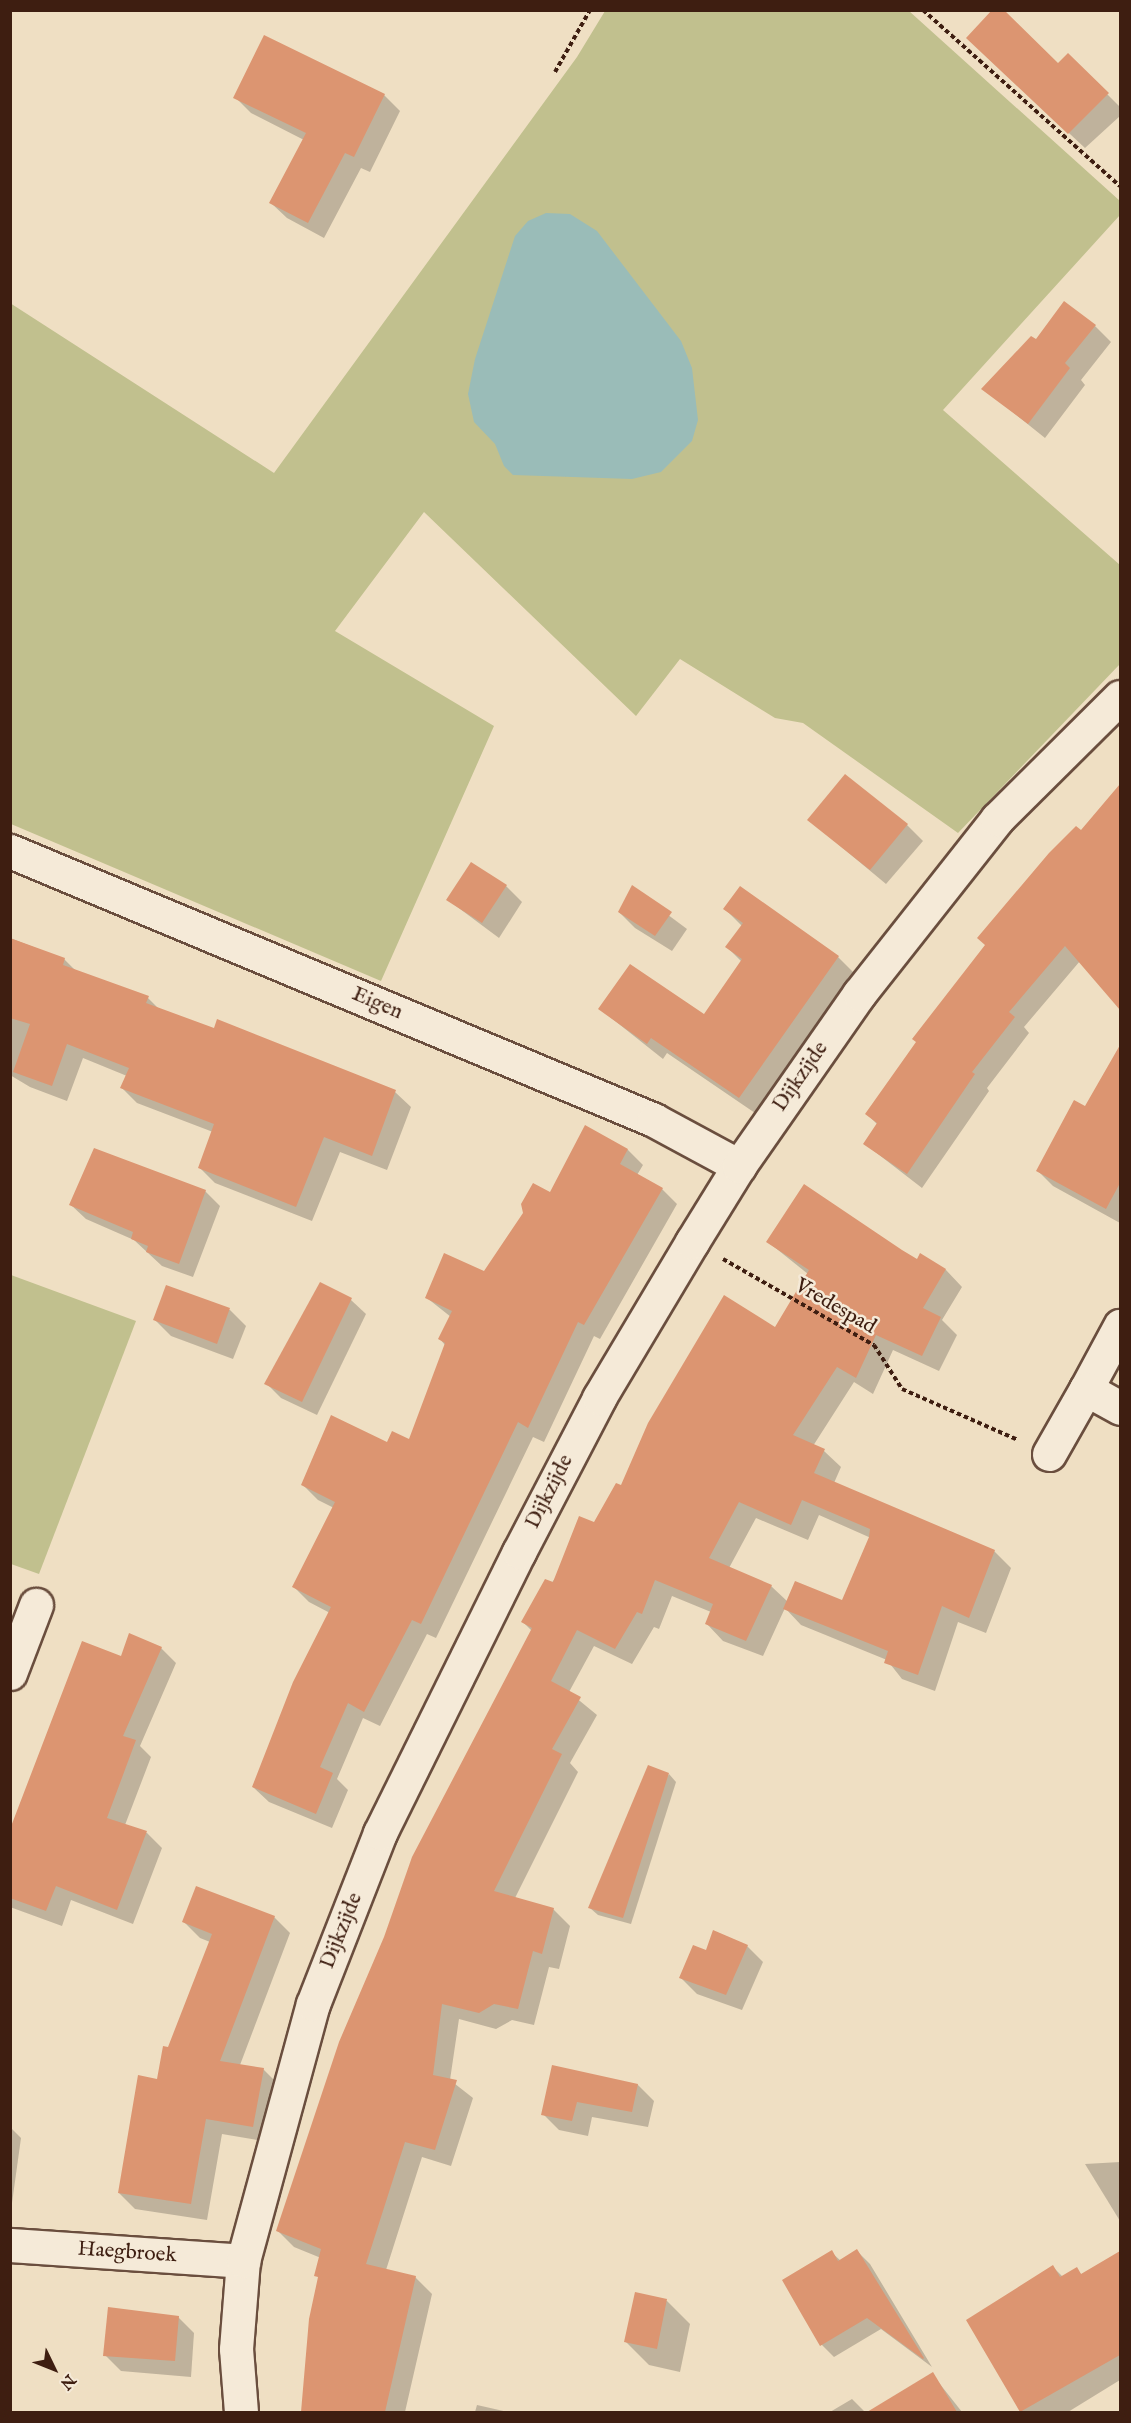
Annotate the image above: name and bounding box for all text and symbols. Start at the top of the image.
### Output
street label: Eigen [348,982,406,1026]
street label: Dijkzijde [768,1037,834,1117]
street label: Vredespad [790,1274,880,1340]
street label: Dijkzijde [521,1451,579,1533]
street label: Dijkzijde [315,1889,369,1973]
street label: Haegbroek [77,2237,177,2269]
north arrow [24,2339,84,2399]
text: N [55,2369,79,2393]

